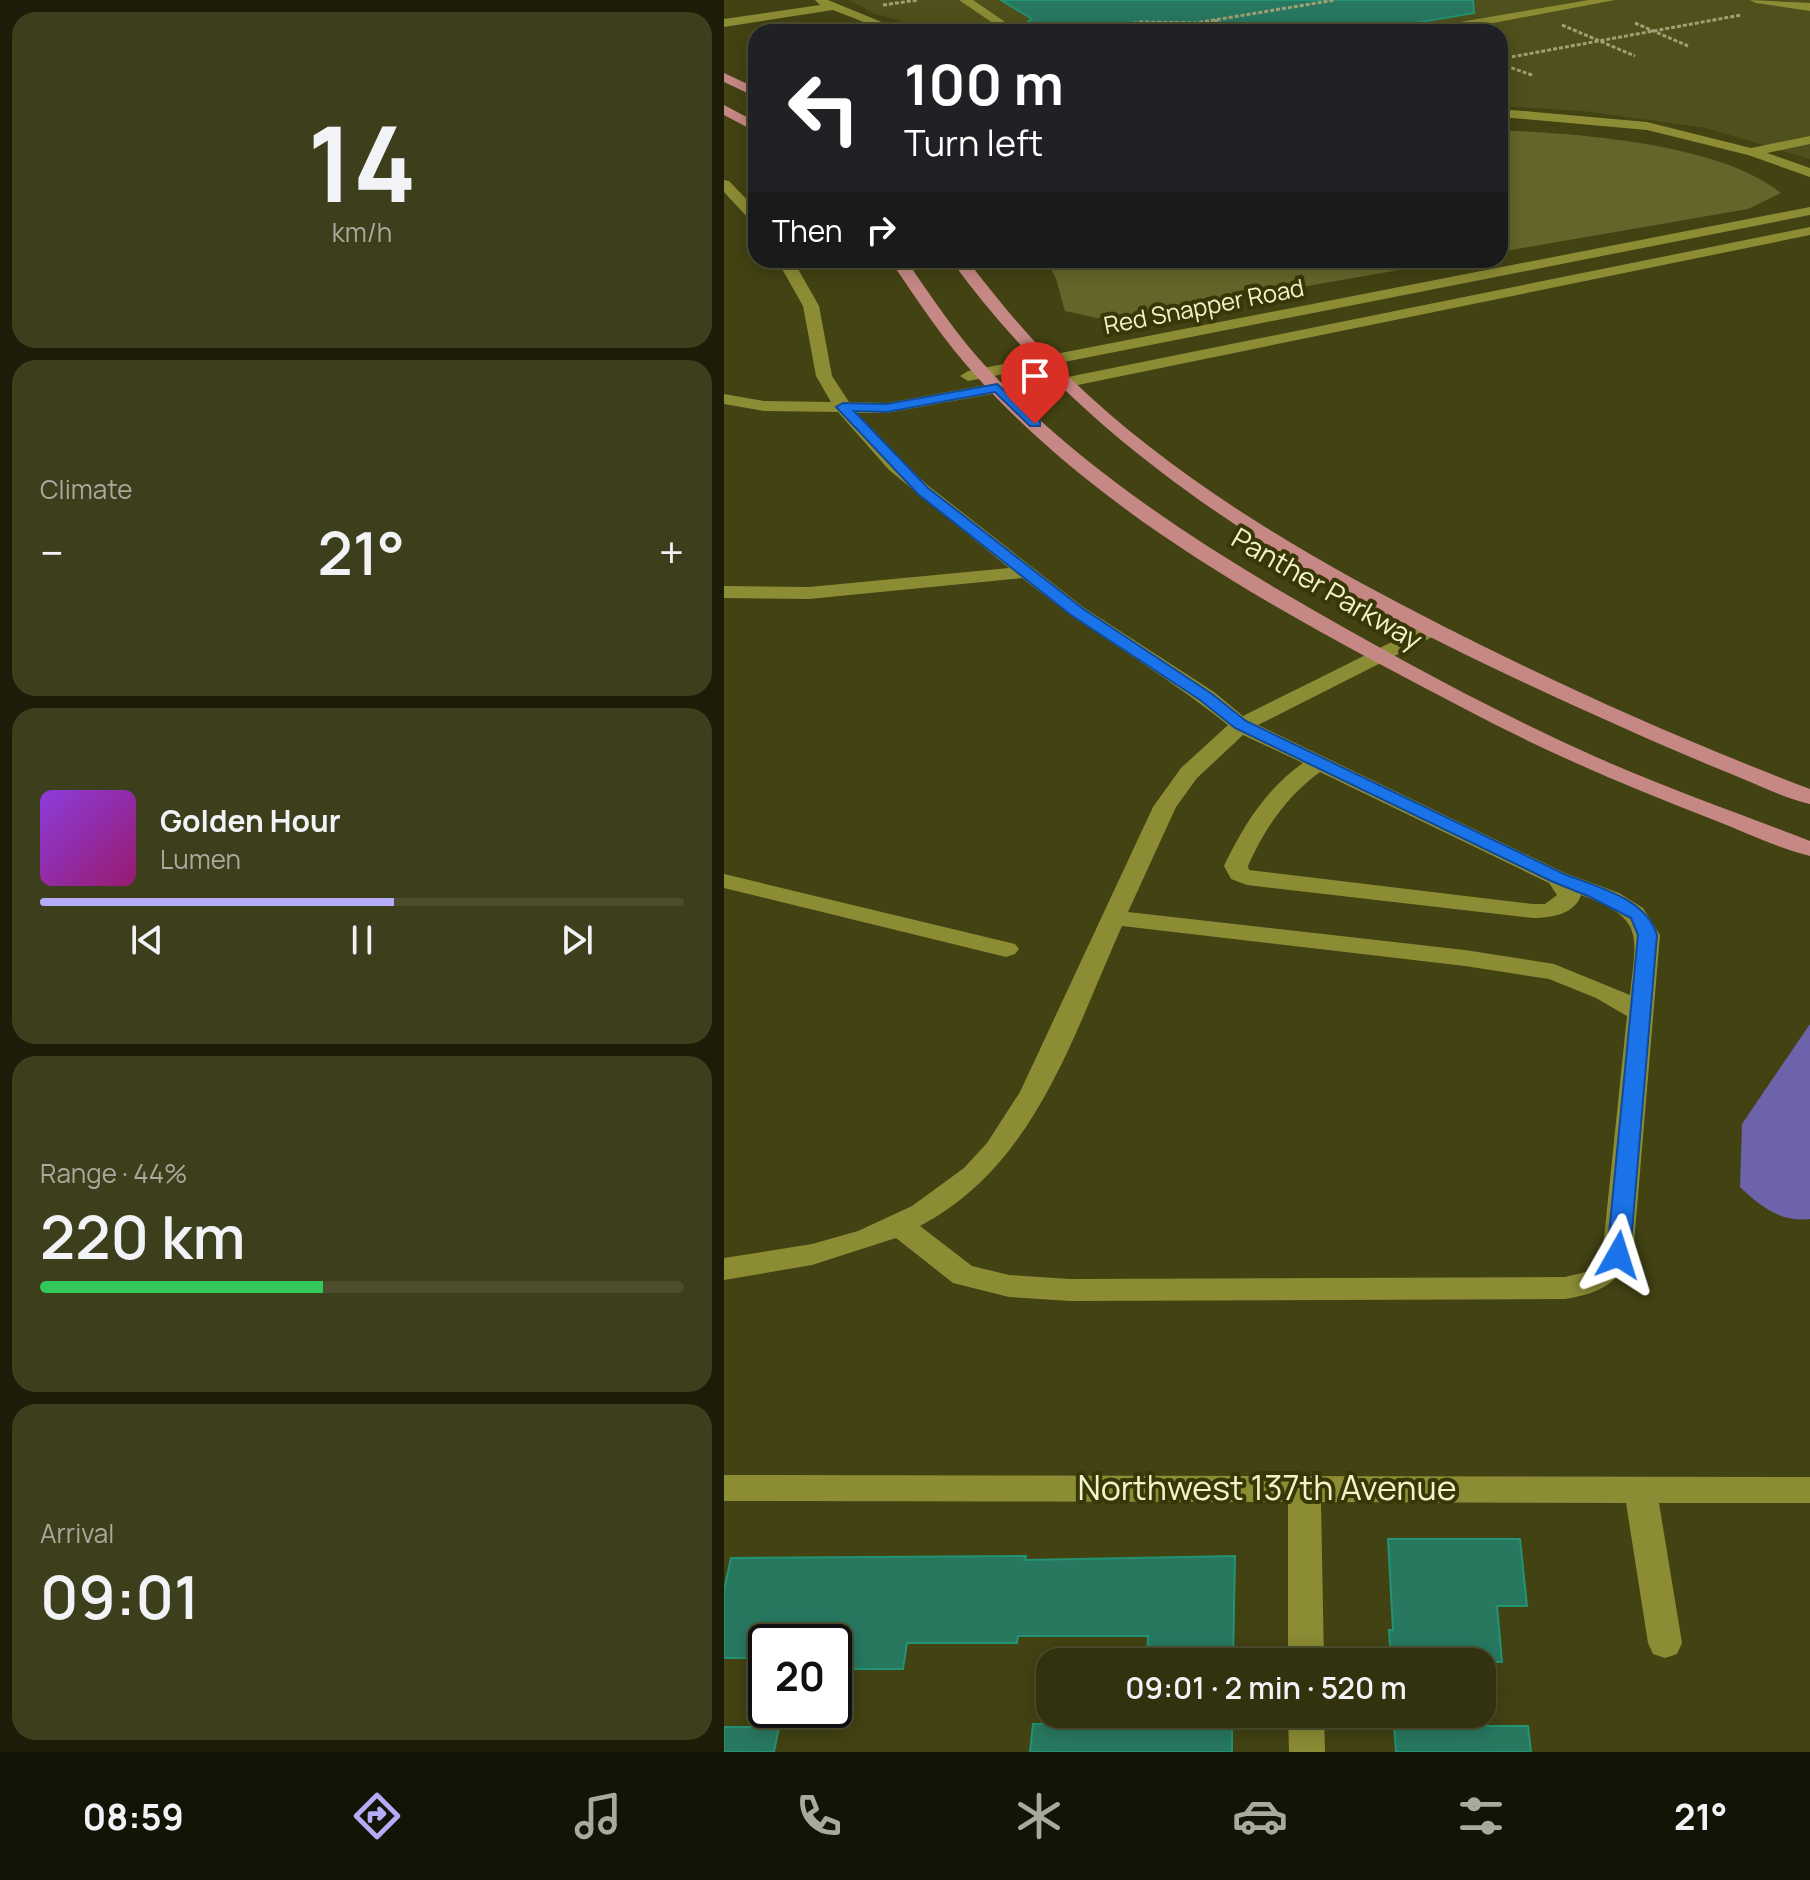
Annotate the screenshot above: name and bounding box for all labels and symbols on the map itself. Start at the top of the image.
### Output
street label: Red Snapper Road [1101,270,1307,341]
pin [1001,342,1069,424]
street label: Panther Parkway [1225,518,1430,658]
position arrow [1576,1213,1660,1297]
street label: Northwest 137th Avenue [1077,1464,1457,1510]
speed limit sign: 20 [748,1624,852,1728]

